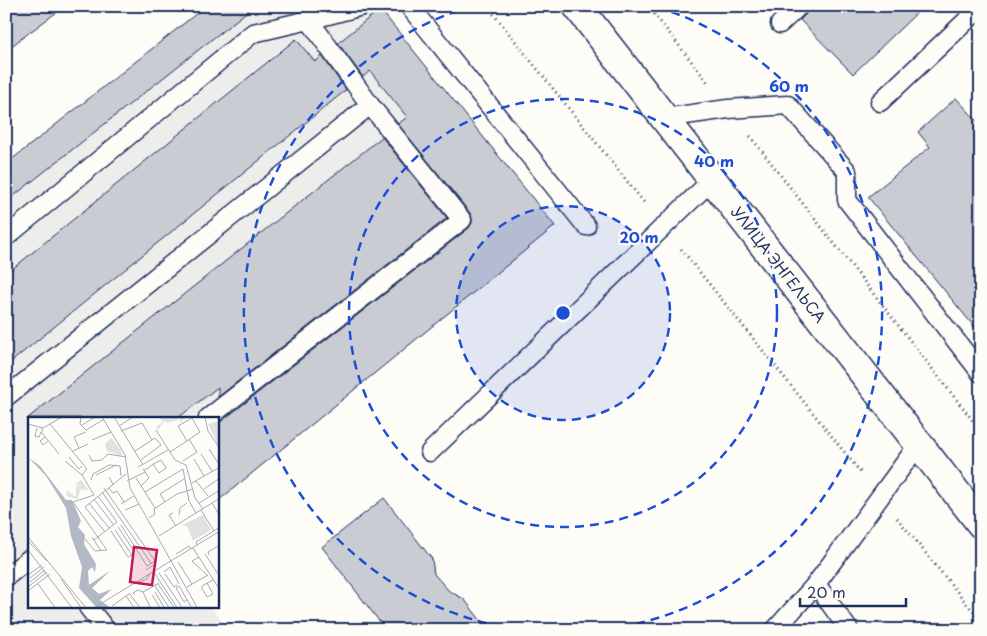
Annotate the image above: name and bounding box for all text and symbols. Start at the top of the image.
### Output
text: 60 m [769,74,809,97]
text: 40 m [694,149,734,172]
street label: УЛИЦА ЭНГЕЛЬСА [726,201,832,327]
text: 20 m [620,225,658,248]
centre of rings [554,304,572,322]
inset map [28,417,219,608]
scale bar [800,576,906,608]
text: 20 m [807,580,846,603]

